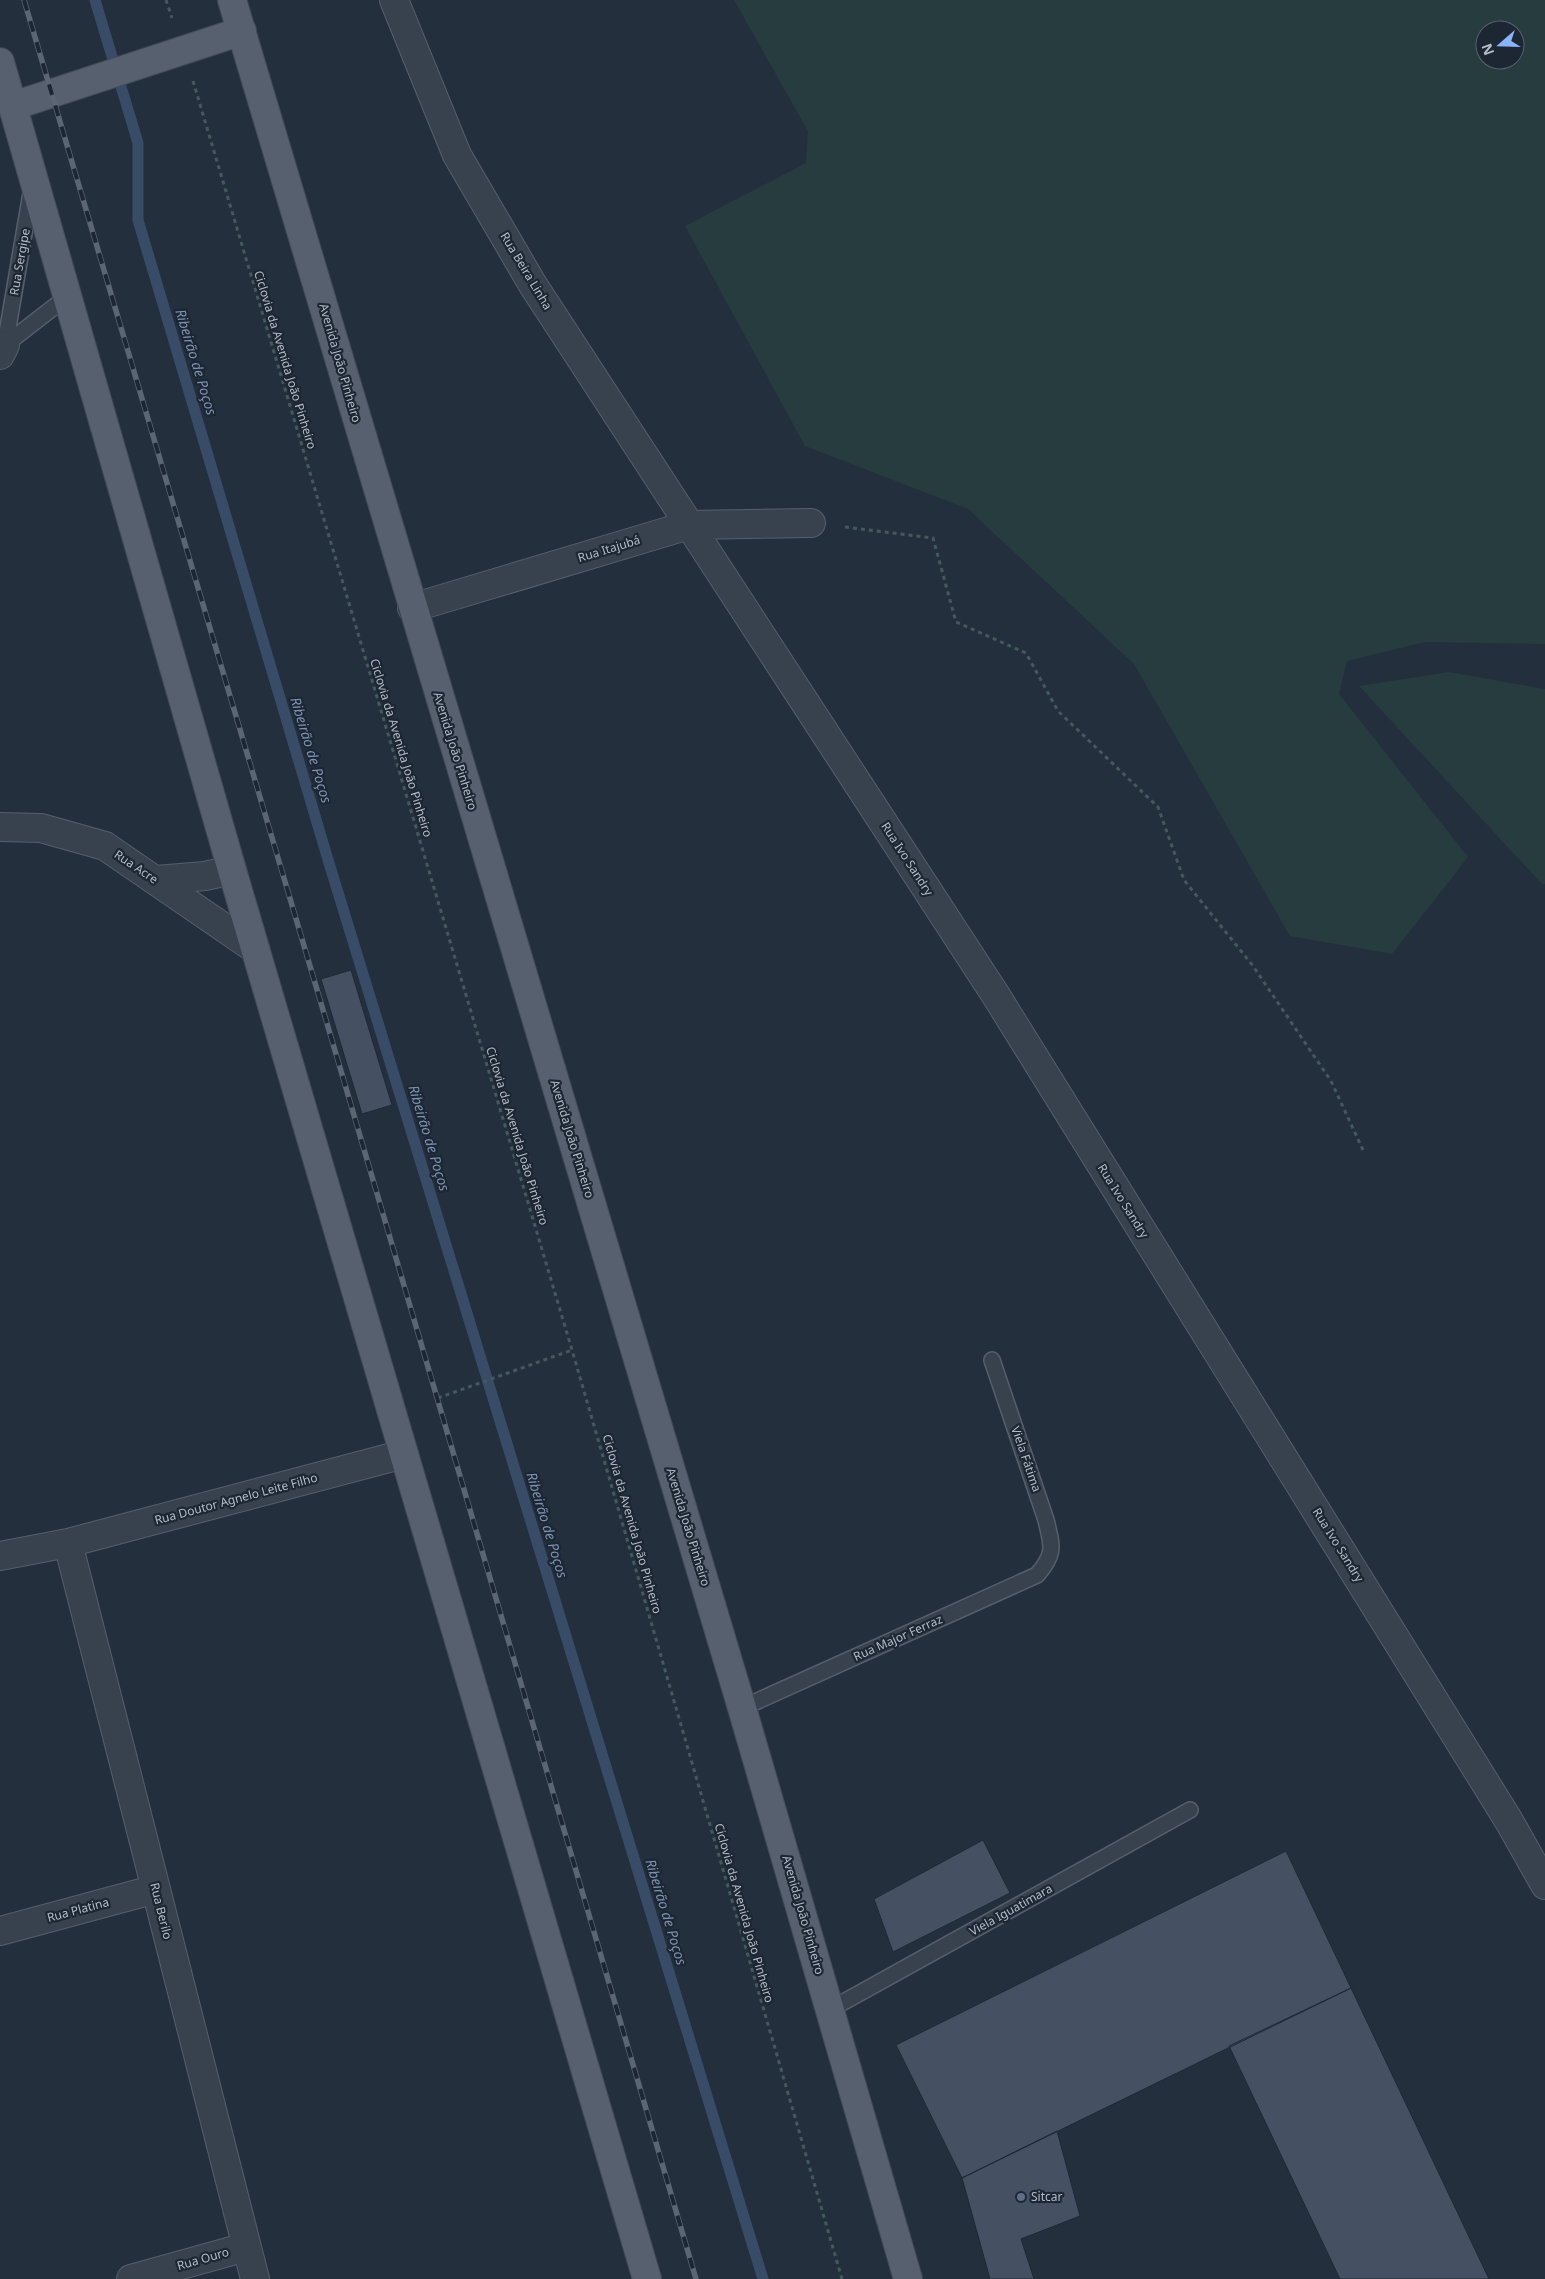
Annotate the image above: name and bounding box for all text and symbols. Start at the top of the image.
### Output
north arrow [1475,20,1525,70]
text: N [1476,41,1498,58]
street label: Rua Sergipe [5,227,34,297]
street label: Rua Beira Linha [497,229,556,313]
street label: Ciclovia da Avenida João Pinheiro [250,269,321,451]
street label: Avenida João Pinheiro [315,301,366,424]
water label: Ribeirão de Poços [171,307,222,417]
street label: Rua Itajubá [576,531,642,566]
street label: Ciclovia da Avenida João Pinheiro [366,657,437,839]
street label: Avenida João Pinheiro [429,690,482,812]
water label: Ribeirão de Poços [286,695,337,805]
street label: Rua Ivo Sandry [877,819,938,900]
street label: Rua Acre [111,846,162,888]
street label: Ciclovia da Avenida João Pinheiro [482,1045,553,1227]
street label: Avenida João Pinheiro [546,1078,599,1200]
water label: Ribeirão de Poços [404,1083,455,1193]
street label: Rua Ivo Sandry [1094,1160,1153,1242]
street label: Viela Fátima [1007,1424,1046,1494]
street label: Ciclovia da Avenida João Pinheiro [599,1432,666,1616]
street label: Avenida João Pinheiro [662,1466,715,1588]
street label: Rua Doutor Agnelo Leite Filho [153,1469,319,1528]
water label: Ribeirão de Poços [522,1470,573,1580]
street label: Rua Ivo Sandry [1309,1504,1368,1586]
street label: Rua Major Ferraz [851,1610,945,1665]
street label: Ciclovia da Avenida João Pinheiro [711,1821,778,2005]
street label: Avenida João Pinheiro [778,1853,829,1976]
water label: Ribeirão de Poços [641,1857,692,1967]
street label: Viela Iguatimara [966,1880,1055,1939]
street label: Rua Berilo [146,1881,177,1941]
street label: Rua Platina [45,1893,111,1926]
place label: Sitcar [1031,2188,1063,2205]
marker: Sitcar [1015,2191,1027,2203]
street label: Rua Ouro [175,2243,231,2274]

